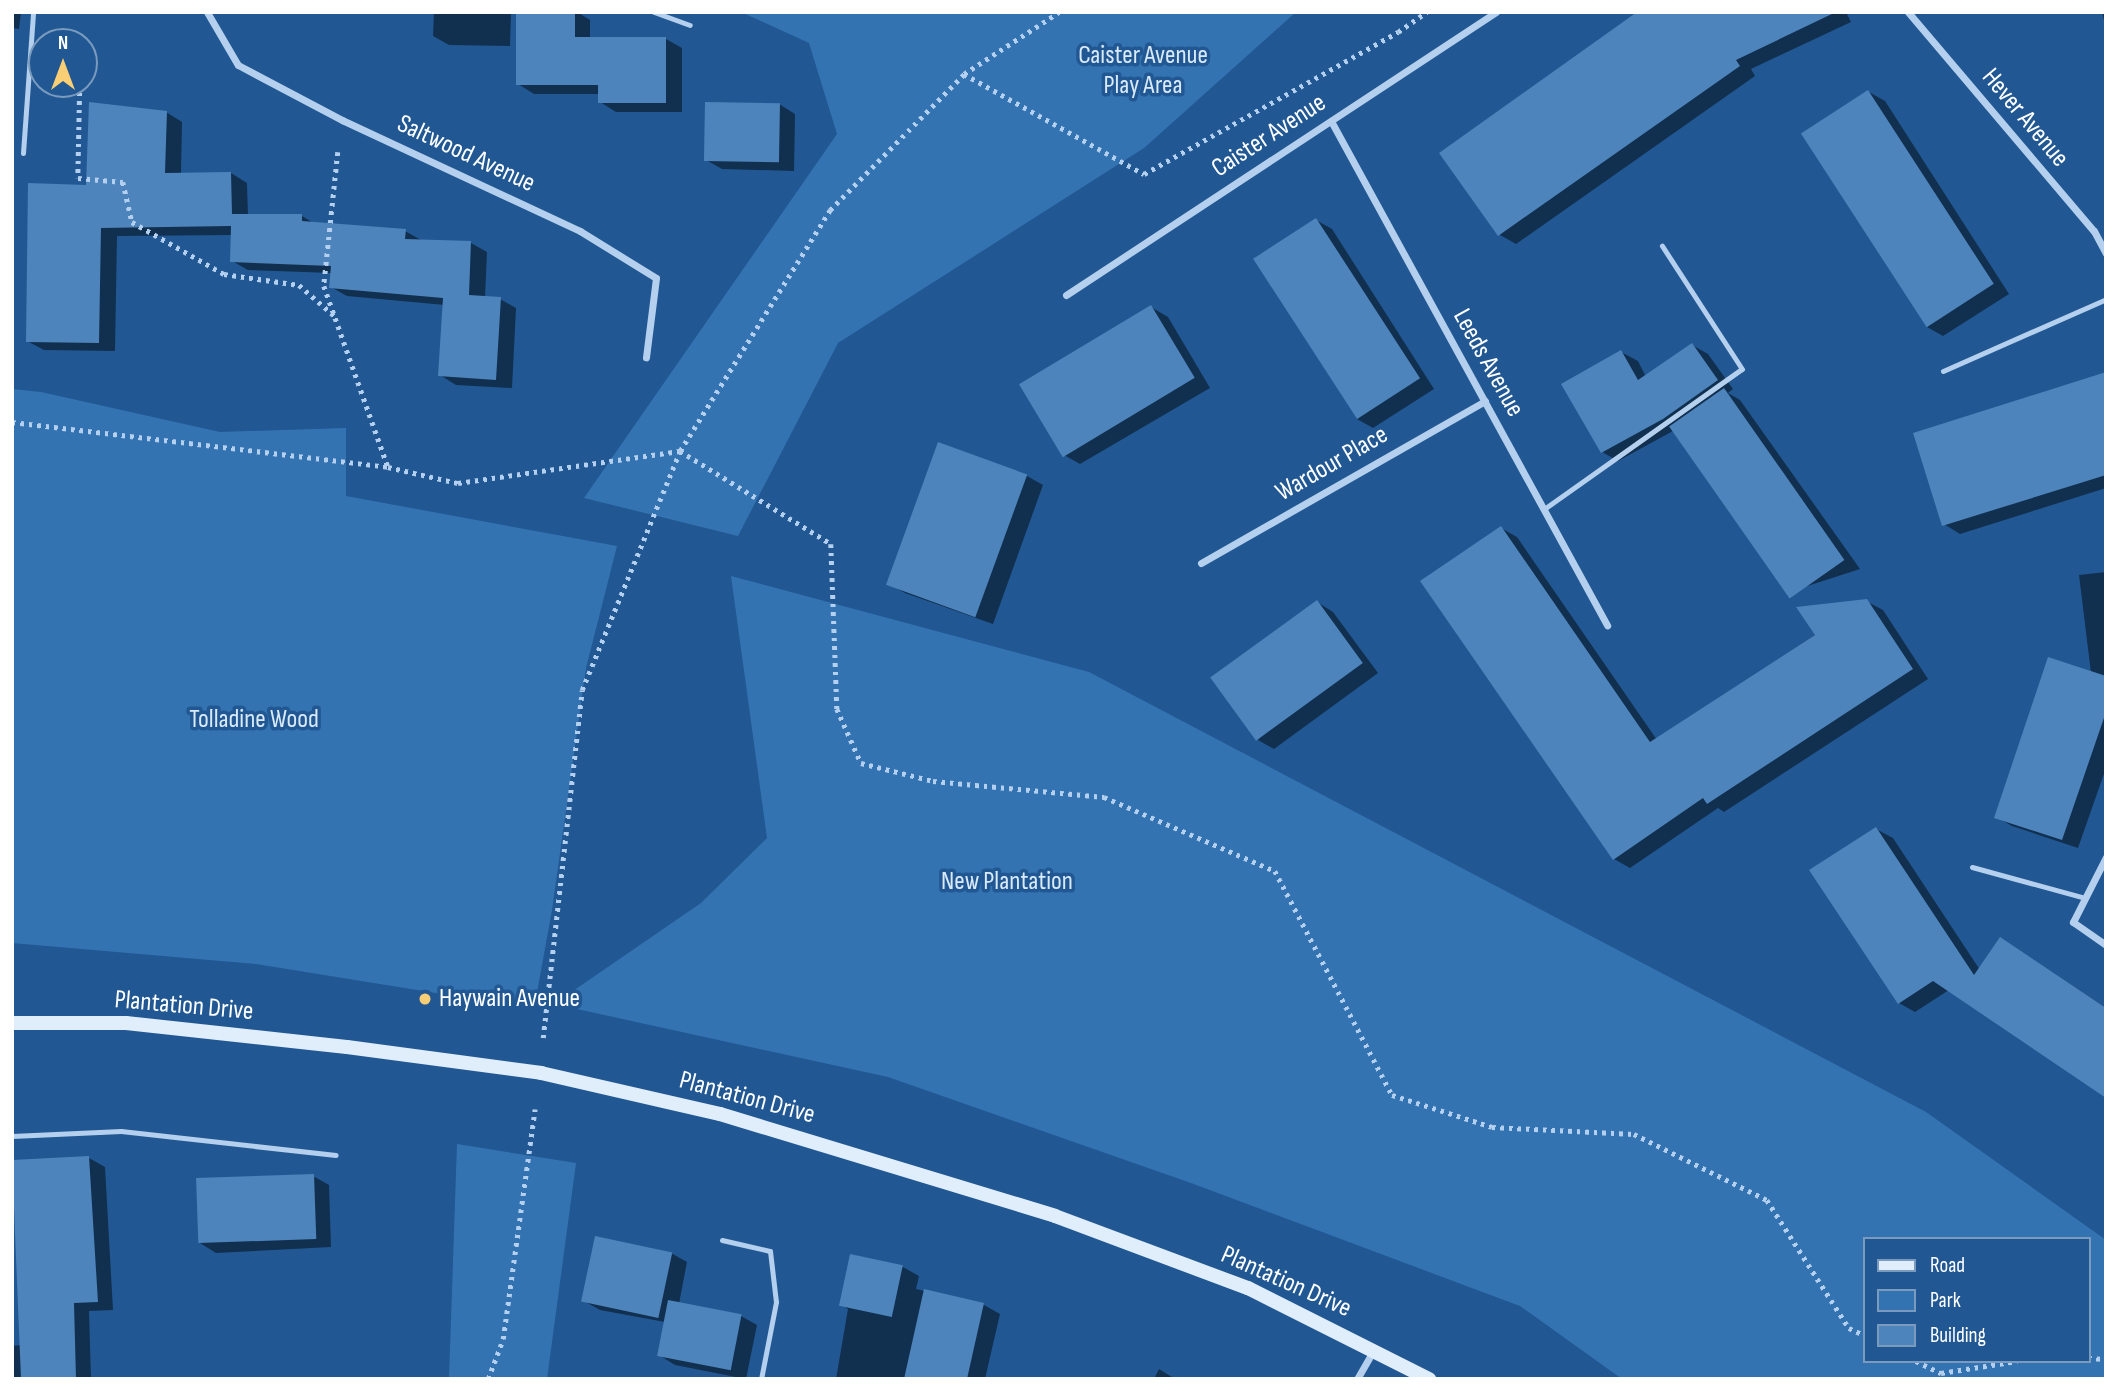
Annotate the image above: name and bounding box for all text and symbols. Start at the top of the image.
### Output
north arrow [28,28,98,98]
text: N [58,32,68,55]
park label: Caister Avenue Play Area [1078,40,1208,102]
street label: Hever Avenue [1975,62,2075,174]
street label: Caister Avenue [1206,88,1332,184]
street label: Saltwood Avenue [392,108,540,200]
street label: Leeds Avenue [1446,304,1530,422]
street label: Wardour Place [1271,420,1393,508]
park label: Tolladine Wood [189,704,319,736]
park label: New Plantation [941,866,1073,898]
place label: Haywain Avenue [439,983,580,1015]
street label: Plantation Drive [113,984,255,1028]
marker: Haywain Avenue [417,991,433,1007]
street label: Plantation Drive [676,1065,818,1131]
legend [1862,1237,2090,1363]
street label: Plantation Drive [1216,1239,1356,1325]
text: Road [1930,1253,1965,1278]
text: Park [1930,1288,1961,1313]
text: Building [1930,1323,1986,1348]

